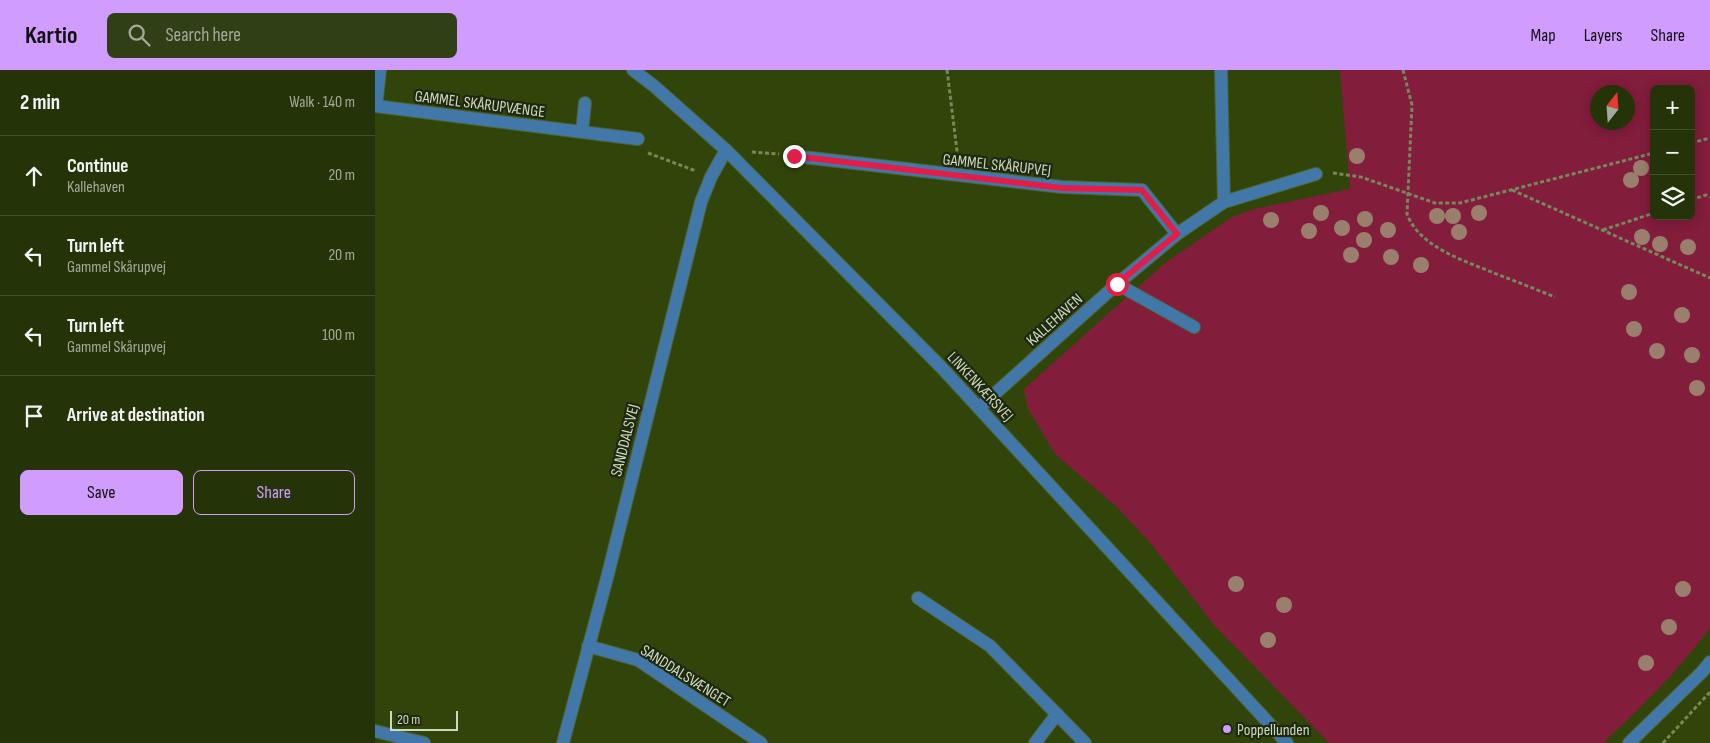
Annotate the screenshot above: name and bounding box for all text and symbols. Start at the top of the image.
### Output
search box [107,13,457,58]
text: Kartio [25,21,77,50]
icon: search [125,21,153,49]
text: Search here [165,24,241,47]
text: Map [1531,25,1556,46]
text: Layers [1584,25,1623,46]
text: Share [1651,25,1685,46]
north arrow [1590,85,1635,130]
map controls [1650,85,1695,220]
button: + [1650,85,1695,130]
street label: GAMMEL SKÅRUPVÆNGE [414,87,546,122]
text: 2 min [20,90,60,115]
text: Walk · 140 m [289,93,355,112]
button: − [1650,130,1695,175]
route end [783,145,806,168]
street label: GAMMEL SKÅRUPVEJ [942,150,1052,181]
text: Continue [67,155,128,178]
icon: ahead [20,162,48,190]
text: 20 m [328,166,355,185]
button: layers [1650,175,1695,220]
text: Kallehaven [67,178,125,197]
text: Turn left [67,235,124,258]
icon: left [20,242,48,270]
text: 20 m [328,246,355,265]
text: Gammel Skårupvej [67,258,166,277]
route start [1106,273,1129,296]
street label: KALLEHAVEN [1023,290,1087,350]
text: Turn left [67,315,124,338]
icon: left [20,322,48,350]
text: 100 m [322,326,355,345]
text: Gammel Skårupvej [67,338,166,357]
street label: LINKENKÆRSVEJ [943,348,1017,426]
icon: arrive [20,402,48,430]
street label: SANDDALSVEJ [607,402,644,479]
text: Arrive at destination [67,404,205,427]
button: Save [20,470,183,515]
button: Share [193,470,355,515]
street label: SANDDALSVÆNGET [637,641,734,712]
scale bar [390,708,457,731]
text: 20 m [397,711,420,728]
place label: Poppellunden [1237,721,1310,740]
marker: Poppellunden [1221,723,1233,735]

